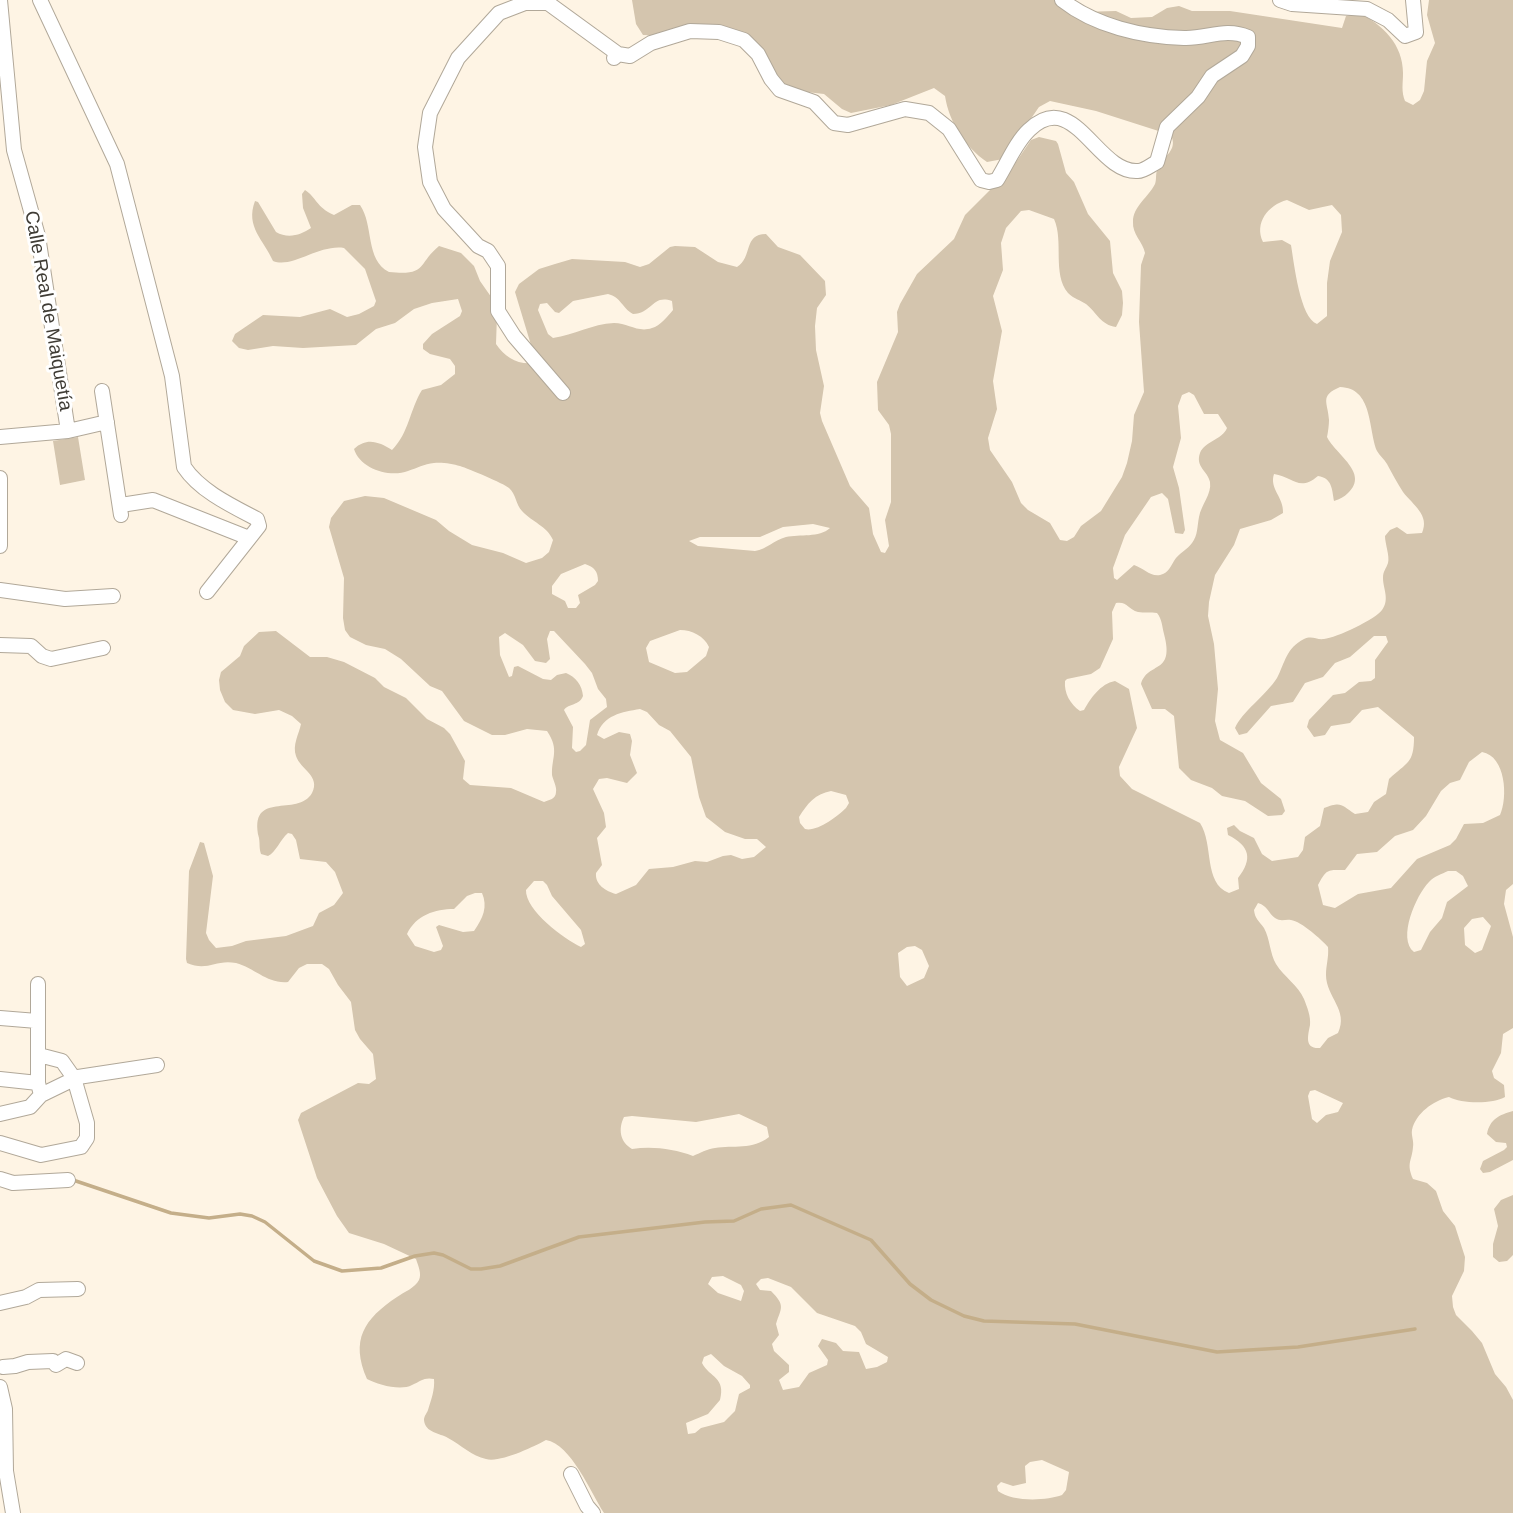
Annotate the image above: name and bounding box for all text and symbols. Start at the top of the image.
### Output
street label: Calle Real de Maiquetía [19,209,77,413]

